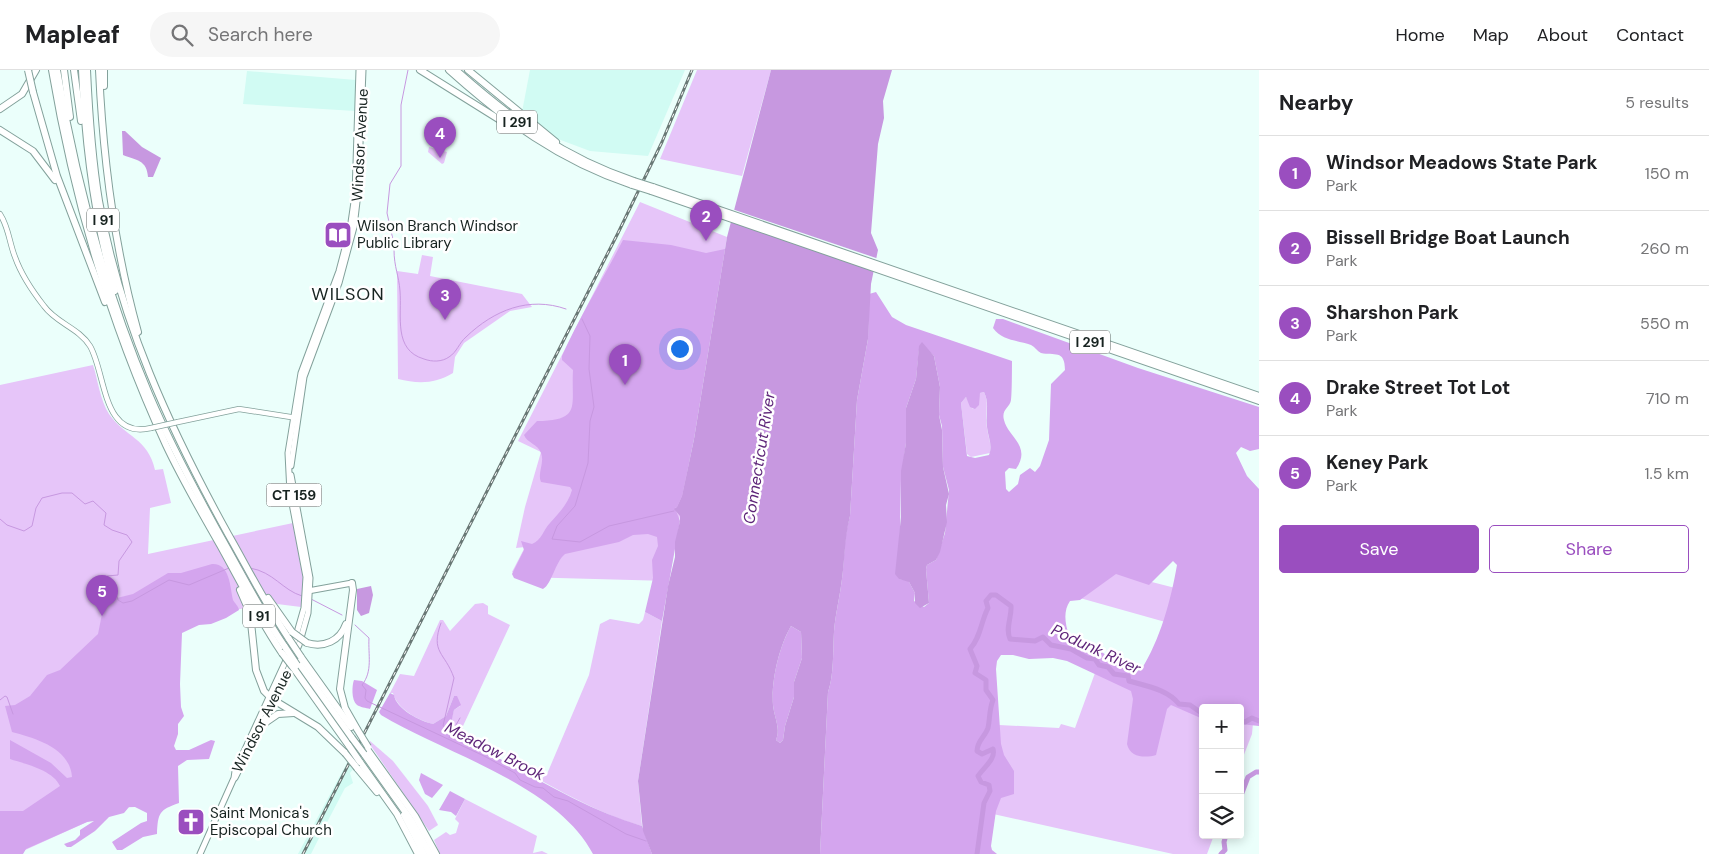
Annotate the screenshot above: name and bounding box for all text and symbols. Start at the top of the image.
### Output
search box [150,12,500,57]
text: Mapleaf [25,19,120,50]
icon: search [168,21,196,49]
text: Search here [208,22,313,47]
text: Home [1395,23,1445,47]
text: Map [1473,23,1509,47]
text: About [1537,23,1588,47]
text: Contact [1616,23,1684,47]
street label: Windsor Avenue [347,88,373,202]
text: Nearby [1279,89,1353,117]
text: 5 results [1625,92,1689,113]
road number: I 291 [497,111,537,134]
pin: 4 [424,117,456,158]
text: Windsor Meadows State Park [1326,150,1597,175]
text: 1 [1292,163,1298,184]
text: 150 m [1645,163,1689,184]
text: Park [1326,175,1358,196]
pin: 2 [690,200,722,241]
road number: I 91 [87,208,119,232]
place label: Wilson Branch Windsor Public Library [357,216,519,253]
library icon: Wilson Branch Windsor Public Library [323,220,353,250]
text: Bissell Bridge Boat Launch [1326,225,1570,250]
text: 2 [1290,238,1300,259]
text: 260 m [1640,238,1689,259]
text: Park [1326,250,1358,271]
pin: 3 [429,279,461,320]
district label: WILSON [311,282,385,306]
text: Sharshon Park [1326,300,1459,325]
text: 3 [1290,313,1300,334]
text: 550 m [1640,313,1689,334]
text: Park [1326,325,1358,346]
road number: I 291 [1070,330,1110,354]
your location [667,336,693,362]
pin: 1 [609,344,641,385]
text: Drake Street Tot Lot [1326,375,1510,400]
text: 4 [1290,388,1300,409]
text: 710 m [1646,388,1689,409]
water label: Connecticut River [738,389,780,526]
text: Park [1326,400,1358,421]
text: Keney Park [1326,450,1429,475]
text: 5 [1290,463,1300,484]
text: 1.5 km [1645,463,1689,484]
text: Park [1326,475,1358,496]
road number: CT 159 [266,484,322,506]
button: Save [1279,525,1479,573]
button: Share [1489,525,1689,573]
pin: 5 [86,575,118,616]
road number: I 91 [243,604,275,628]
water label: Podunk River [1048,619,1145,679]
street label: Windsor Avenue [227,666,297,776]
map controls [1199,704,1244,839]
button: + [1199,704,1244,749]
water label: Meadow Brook [441,717,549,786]
button: − [1199,749,1244,794]
button: layers [1199,794,1244,839]
place label: Saint Monica's Episcopal Church [210,803,332,840]
church icon: Saint Monica's Episcopal Church [176,807,206,837]

